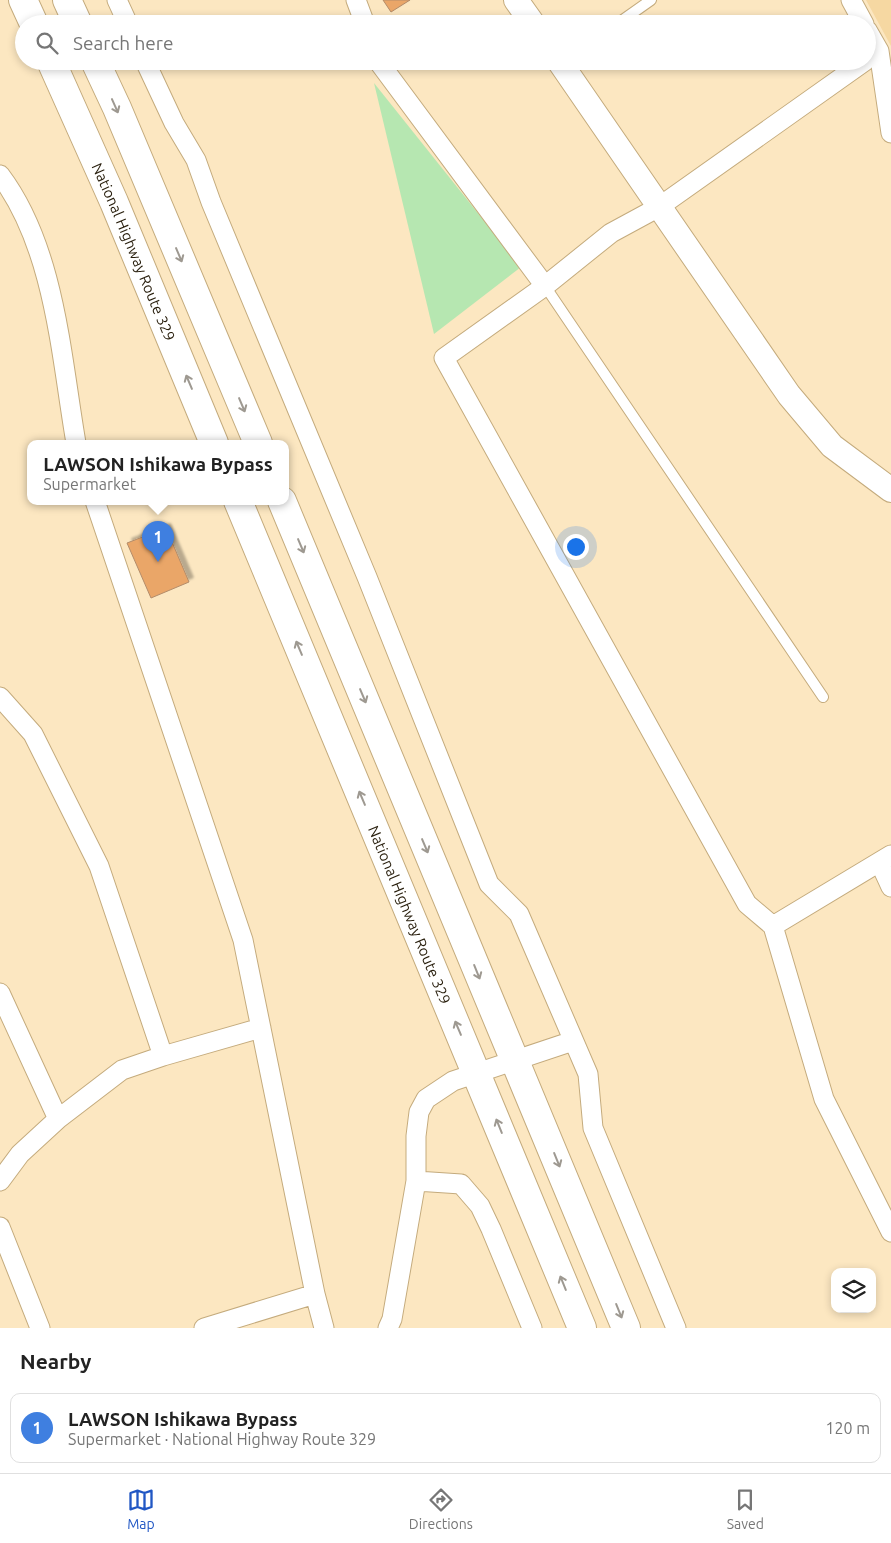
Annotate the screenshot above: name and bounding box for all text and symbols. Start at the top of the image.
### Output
search box [15,15,876,70]
icon: search [33,29,61,57]
text: Search here [73,32,173,54]
one-way arrow [111,98,121,113]
street label: National Highway Route 329 [89,160,179,343]
one-way arrow [174,247,184,262]
one-way arrow [183,375,193,390]
one-way arrow [237,397,247,412]
popup [27,440,289,505]
text: LAWSON Ishikawa Bypass [43,453,273,475]
text: Supermarket [43,475,136,493]
pin: 1 [142,521,174,562]
your location [563,534,589,560]
one-way arrow [297,538,306,553]
one-way arrow [294,640,303,655]
one-way arrow [359,688,369,703]
one-way arrow [357,790,366,806]
street label: National Highway Route 329 [365,823,455,1006]
one-way arrow [421,838,431,853]
one-way arrow [473,964,483,979]
one-way arrow [453,1021,463,1036]
one-way arrow [493,1119,503,1134]
one-way arrow [553,1152,562,1167]
map controls [831,1268,876,1313]
button: layers [831,1268,876,1313]
one-way arrow [558,1276,568,1291]
one-way arrow [614,1303,624,1318]
text: Nearby [20,1349,91,1373]
text: LAWSON Ishikawa Bypass [68,1408,298,1430]
text: 1 [32,1419,42,1437]
text: 120 m [825,1419,870,1437]
text: Supermarket · National Highway Route 329 [68,1430,376,1448]
tab: Map [127,1486,155,1532]
tab: Directions [409,1486,473,1532]
tab: Saved [727,1486,764,1532]

